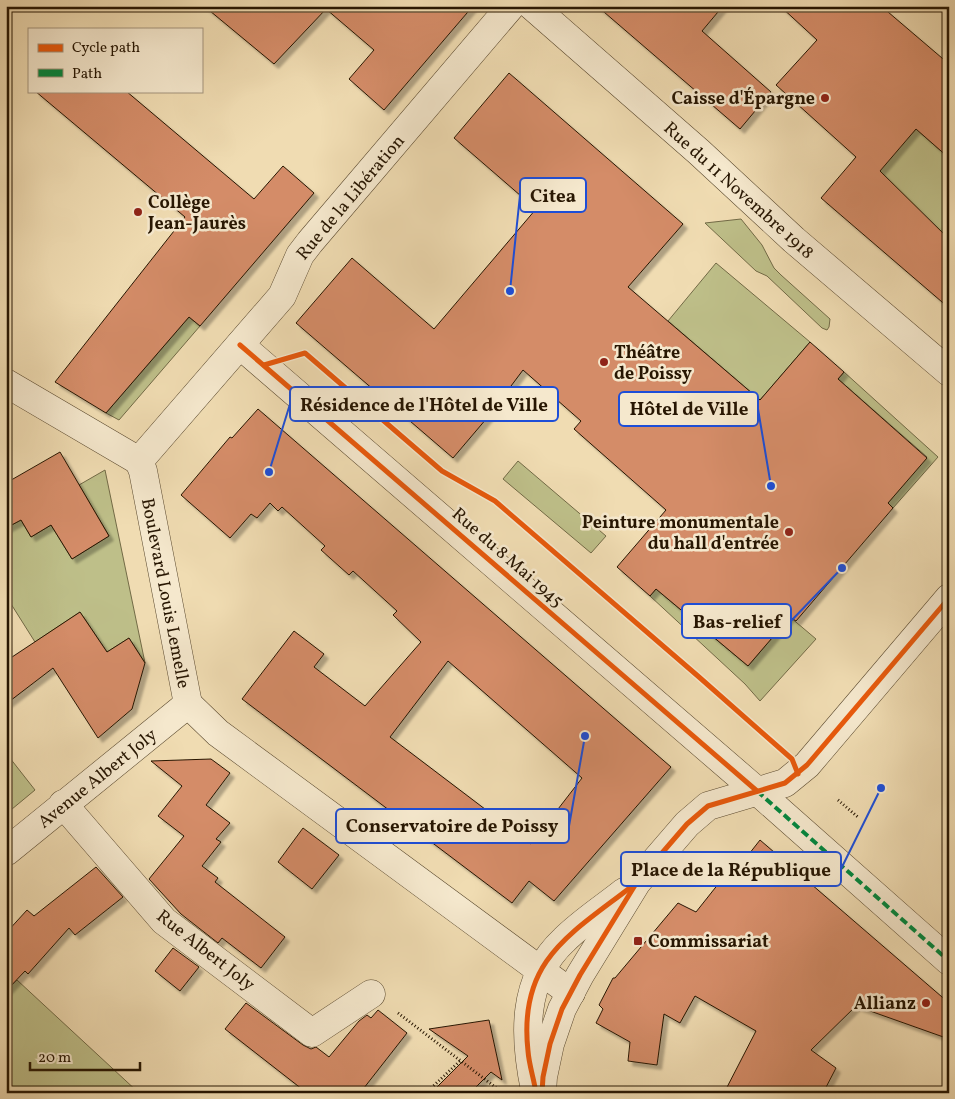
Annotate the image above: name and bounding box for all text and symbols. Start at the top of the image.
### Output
legend [28,28,202,92]
text: Cycle path [72,38,140,59]
text: Path [72,64,102,85]
place label: Caisse d'Épargne [671,87,815,112]
marker: Caisse d'Épargne [819,92,831,104]
street label: Rue du 11 Novembre 1918 [657,117,819,266]
street label: Rue de la Libération [291,130,411,266]
callout: Citea [520,178,586,212]
text: Citea [530,184,576,210]
place label: Collège Jean-Jaurès [147,191,246,237]
marker: Collège Jean-Jaurès [132,206,144,218]
place label: Théâtre de Poissy [614,341,692,387]
marker: Théâtre de Poissy [598,356,610,368]
callout: Résidence de l'Hôtel de Ville [290,387,558,421]
callout: Hôtel de Ville [619,392,758,426]
text: Résidence de l'Hôtel de Ville [300,393,548,419]
text: Hôtel de Ville [630,397,749,423]
street label: Boulevard Louis Lemelle [134,496,195,691]
street label: Rue du 8 Mai 1945 [446,503,568,614]
place label: Peinture monumentale du hall d'entrée [582,511,779,557]
marker: Peinture monumentale du hall d'entrée [783,526,795,538]
callout: Bas-relief [682,604,791,638]
text: Bas-relief [693,610,783,636]
street label: Avenue Albert Joly [33,723,163,835]
callout: Conservatoire de Poissy [336,809,569,843]
text: Conservatoire de Poissy [346,814,559,840]
callout: Place de la République [621,852,841,886]
text: Place de la République [631,858,831,884]
street label: Rue Albert Joly [151,905,260,998]
place label: Commissariat [648,930,769,955]
marker: Commissariat [632,935,644,947]
place label: Allianz [854,992,916,1017]
marker: Allianz [920,997,932,1009]
scale bar [30,1039,140,1071]
text: 20 m [38,1048,71,1069]

